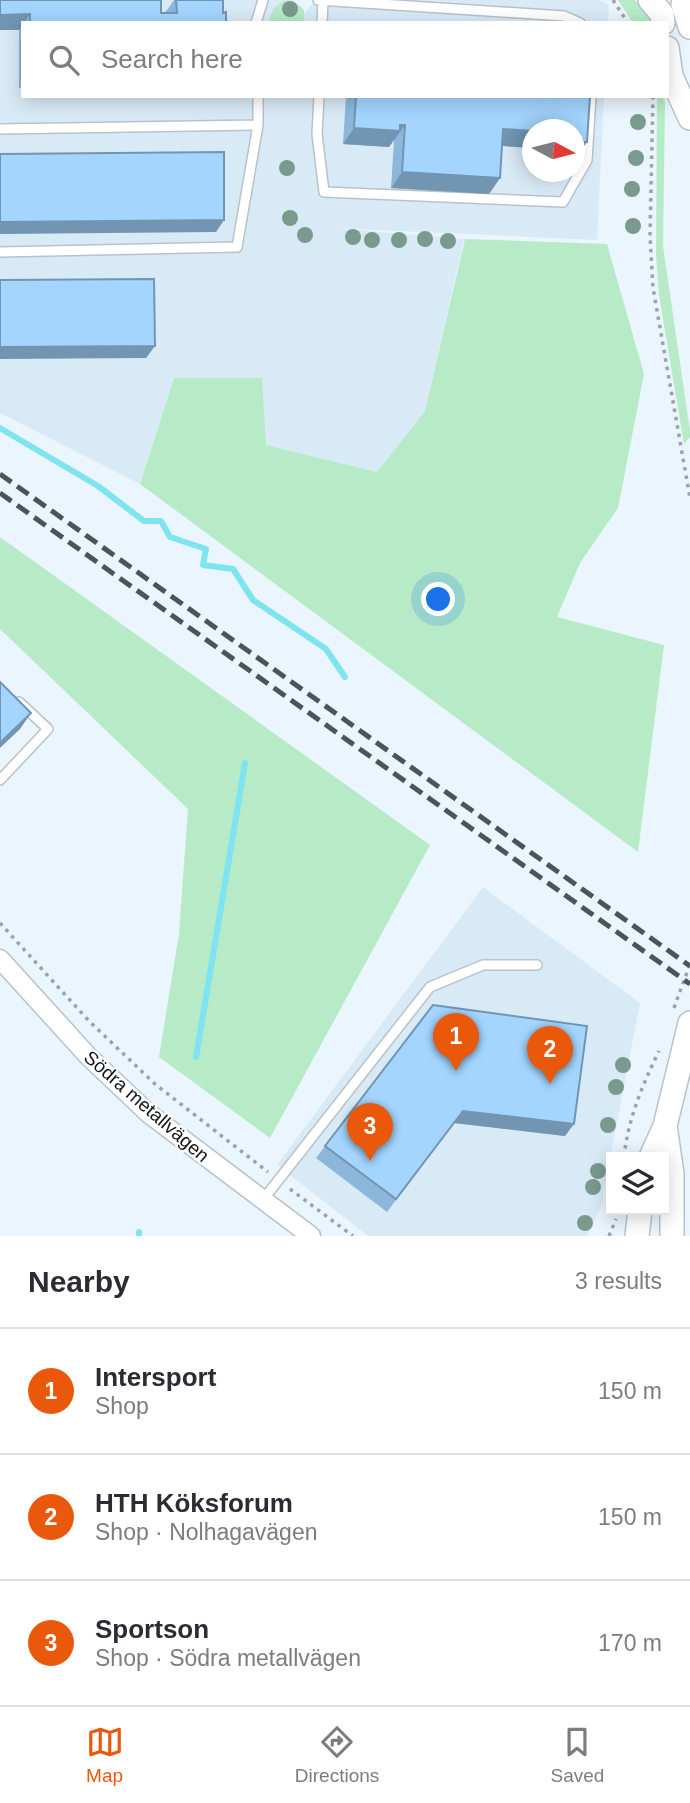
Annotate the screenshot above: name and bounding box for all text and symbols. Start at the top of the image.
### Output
search box [21,21,669,98]
icon: search [45,41,83,79]
text: Search here [101,44,243,74]
north arrow [522,119,585,182]
your location [421,582,455,616]
pin: 1 [433,1013,479,1071]
pin: 2 [527,1026,573,1084]
street label: Södra metallvägen [80,1046,213,1166]
pin: 3 [347,1103,393,1161]
map controls [606,1152,669,1215]
button: layers [606,1152,669,1215]
text: Nearby [28,1265,130,1298]
text: 3 results [575,1268,662,1294]
text: Intersport [95,1362,216,1392]
text: 1 [45,1378,57,1404]
text: 150 m [598,1378,662,1404]
text: Shop [95,1393,149,1419]
text: HTH Köksforum [95,1488,293,1518]
text: 2 [45,1504,57,1530]
text: 150 m [598,1504,662,1530]
text: Shop · Nolhagavägen [95,1519,318,1545]
text: Sportson [95,1614,209,1644]
text: 3 [45,1630,57,1656]
text: 170 m [598,1630,662,1656]
text: Shop · Södra metallvägen [95,1645,361,1671]
tab: Map [86,1723,124,1787]
tab: Directions [295,1723,379,1787]
tab: Saved [550,1723,604,1787]

